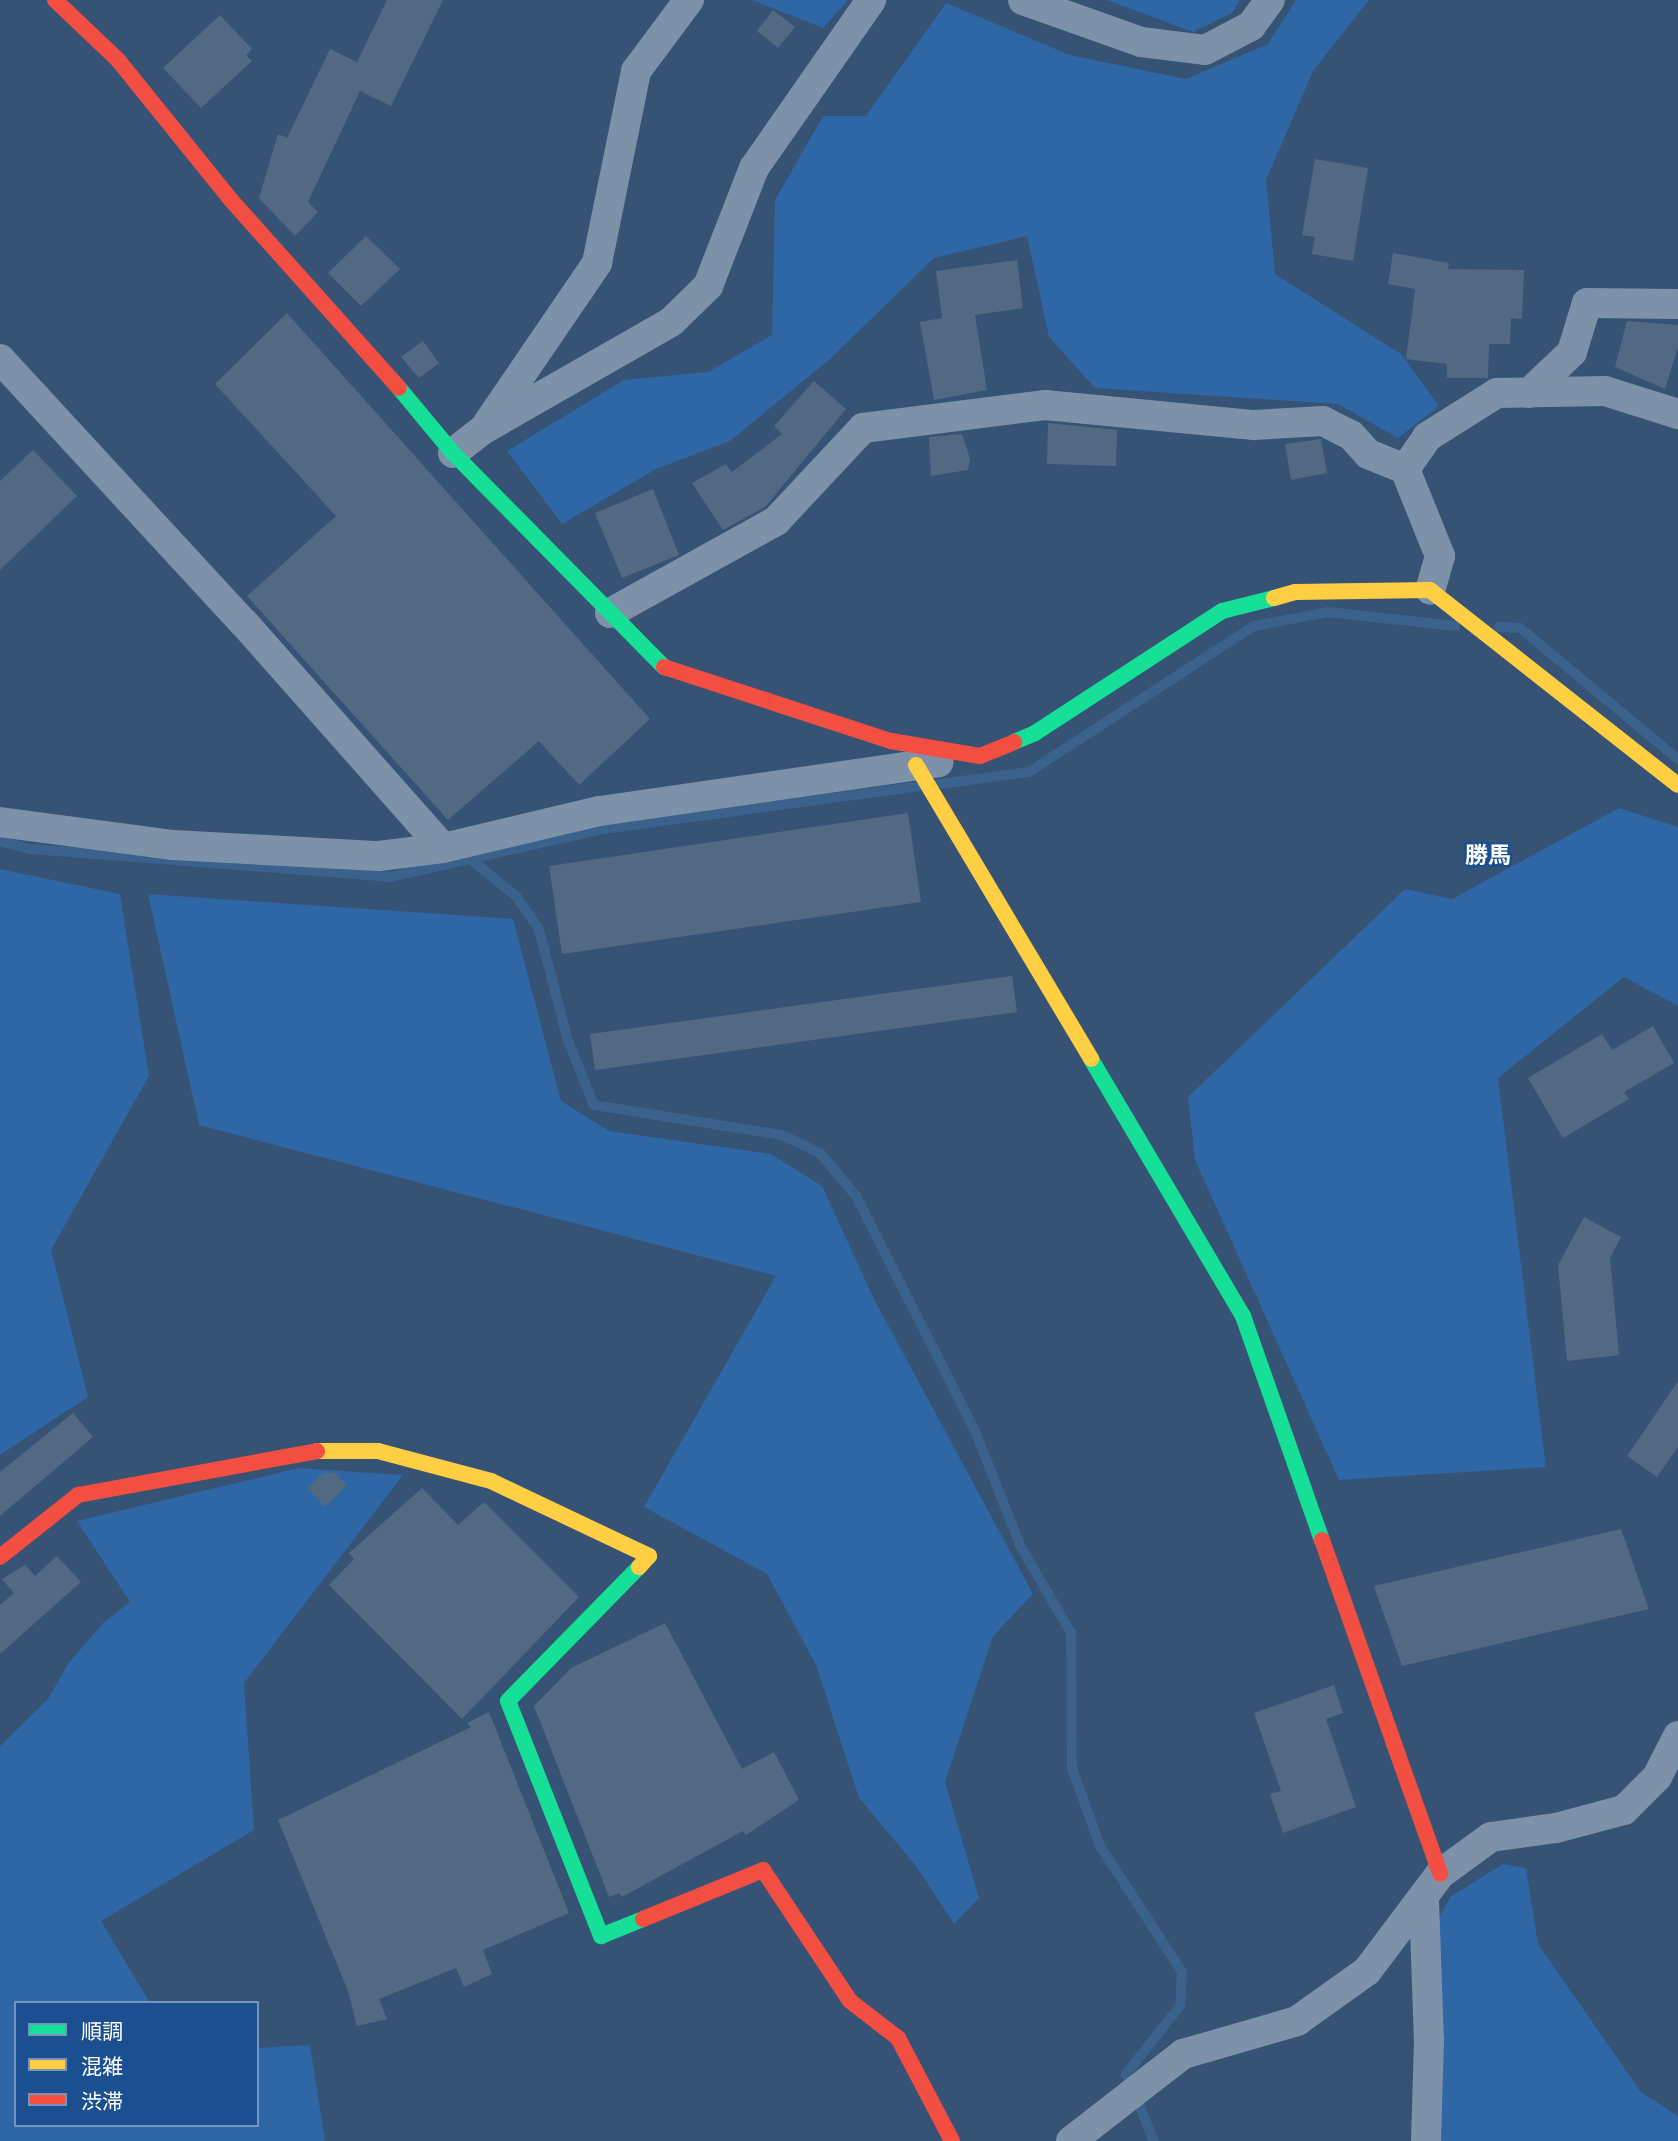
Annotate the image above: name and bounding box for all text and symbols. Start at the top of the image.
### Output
district label: 勝馬 [1465,842,1511,870]
legend [14,2001,259,2127]
text: 順調 [81,2020,123,2045]
text: 混雑 [81,2055,123,2080]
text: 渋滞 [81,2090,123,2115]

